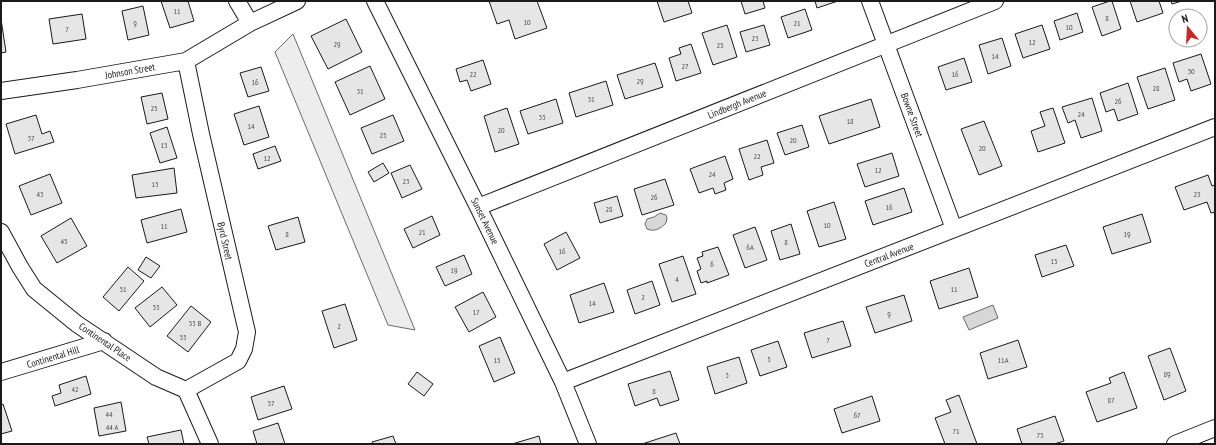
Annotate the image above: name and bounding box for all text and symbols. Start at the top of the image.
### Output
house number: 11 [173,6,181,16]
north arrow [1168,8,1208,48]
text: N [1180,11,1190,26]
house number: 8 [1105,13,1109,23]
house number: 10 [523,17,531,27]
house number: 9 [133,18,137,28]
house number: 21 [793,18,801,28]
house number: 10 [1065,22,1073,32]
house number: 7 [65,24,69,34]
house number: 23 [751,33,759,43]
house number: 12 [1028,37,1036,47]
house number: 29 [333,39,341,49]
house number: 25 [716,40,724,50]
house number: 14 [991,51,999,61]
street label: Johnson Street [103,60,156,82]
house number: 27 [681,61,689,71]
house number: 30 [1187,66,1195,76]
house number: 22 [469,69,477,79]
house number: 16 [951,69,959,79]
house number: 29 [636,76,644,86]
house number: 16 [251,77,259,87]
house number: 28 [1152,83,1160,93]
house number: 31 [356,86,364,96]
street label: Lindbergh Avenue [706,86,768,122]
street label: Bowne Street [898,91,926,139]
house number: 31 [587,94,595,104]
house number: 26 [1114,96,1122,106]
house number: 25 [150,103,158,113]
house number: 24 [1077,109,1085,119]
house number: 33 [538,112,546,122]
house number: 18 [846,116,854,126]
house number: 14 [247,121,255,131]
house number: 20 [497,125,505,135]
house number: 25 [379,130,387,140]
house number: 37 [27,133,35,143]
house number: 20 [789,135,797,145]
house number: 15 [160,140,168,150]
house number: 20 [978,143,986,153]
house number: 22 [753,151,761,161]
house number: 12 [263,153,271,163]
house number: 12 [874,165,882,175]
house number: 24 [708,169,716,179]
house number: 23 [402,176,410,186]
house number: 13 [151,179,159,189]
house number: 43 [36,189,44,199]
house number: 23 [1193,189,1201,199]
house number: 26 [650,192,658,202]
street label: Sunset Avenue [468,195,502,247]
house number: 16 [885,202,893,212]
house number: 28 [605,204,613,214]
house number: 10 [823,220,831,230]
house number: 11 [160,221,168,231]
street label: Byrd Street [214,221,236,261]
house number: 21 [418,227,426,237]
house number: 8 [285,229,289,239]
house number: 19 [1123,229,1131,239]
house number: 45 [60,236,68,246]
house number: 8 [784,237,788,247]
street label: Central Avenue [862,240,916,270]
house number: 6A [746,242,754,252]
house number: 16 [558,246,566,256]
house number: 15 [1050,256,1058,266]
house number: 6 [710,259,714,269]
house number: 19 [450,265,458,275]
house number: 4 [675,274,679,284]
house number: 51 [119,284,127,294]
house number: 11 [950,284,958,294]
house number: 2 [641,292,645,302]
house number: 14 [588,298,596,308]
house number: 53 [152,302,160,312]
house number: 17 [472,307,480,317]
house number: 9 [887,309,891,319]
house number: 55 B [189,318,202,328]
street label: Continental Place [76,320,134,364]
house number: 2 [337,321,341,331]
house number: 55 [179,332,187,342]
house number: 7 [826,335,830,345]
street label: Continental Hill [25,343,81,371]
house number: 5 [767,354,771,364]
house number: 15 [493,355,501,365]
house number: 11A [998,355,1009,365]
house number: 89 [1163,369,1171,379]
house number: 3 [725,370,729,380]
house number: 42 [71,384,79,394]
house number: 8 [652,386,656,396]
house number: 87 [1107,395,1115,405]
house number: 57 [267,398,275,408]
house number: 44 [105,409,113,419]
house number: 67 [853,410,861,420]
house number: 44 A [106,422,118,432]
house number: 71 [952,426,960,436]
house number: 73 [1036,430,1044,440]

